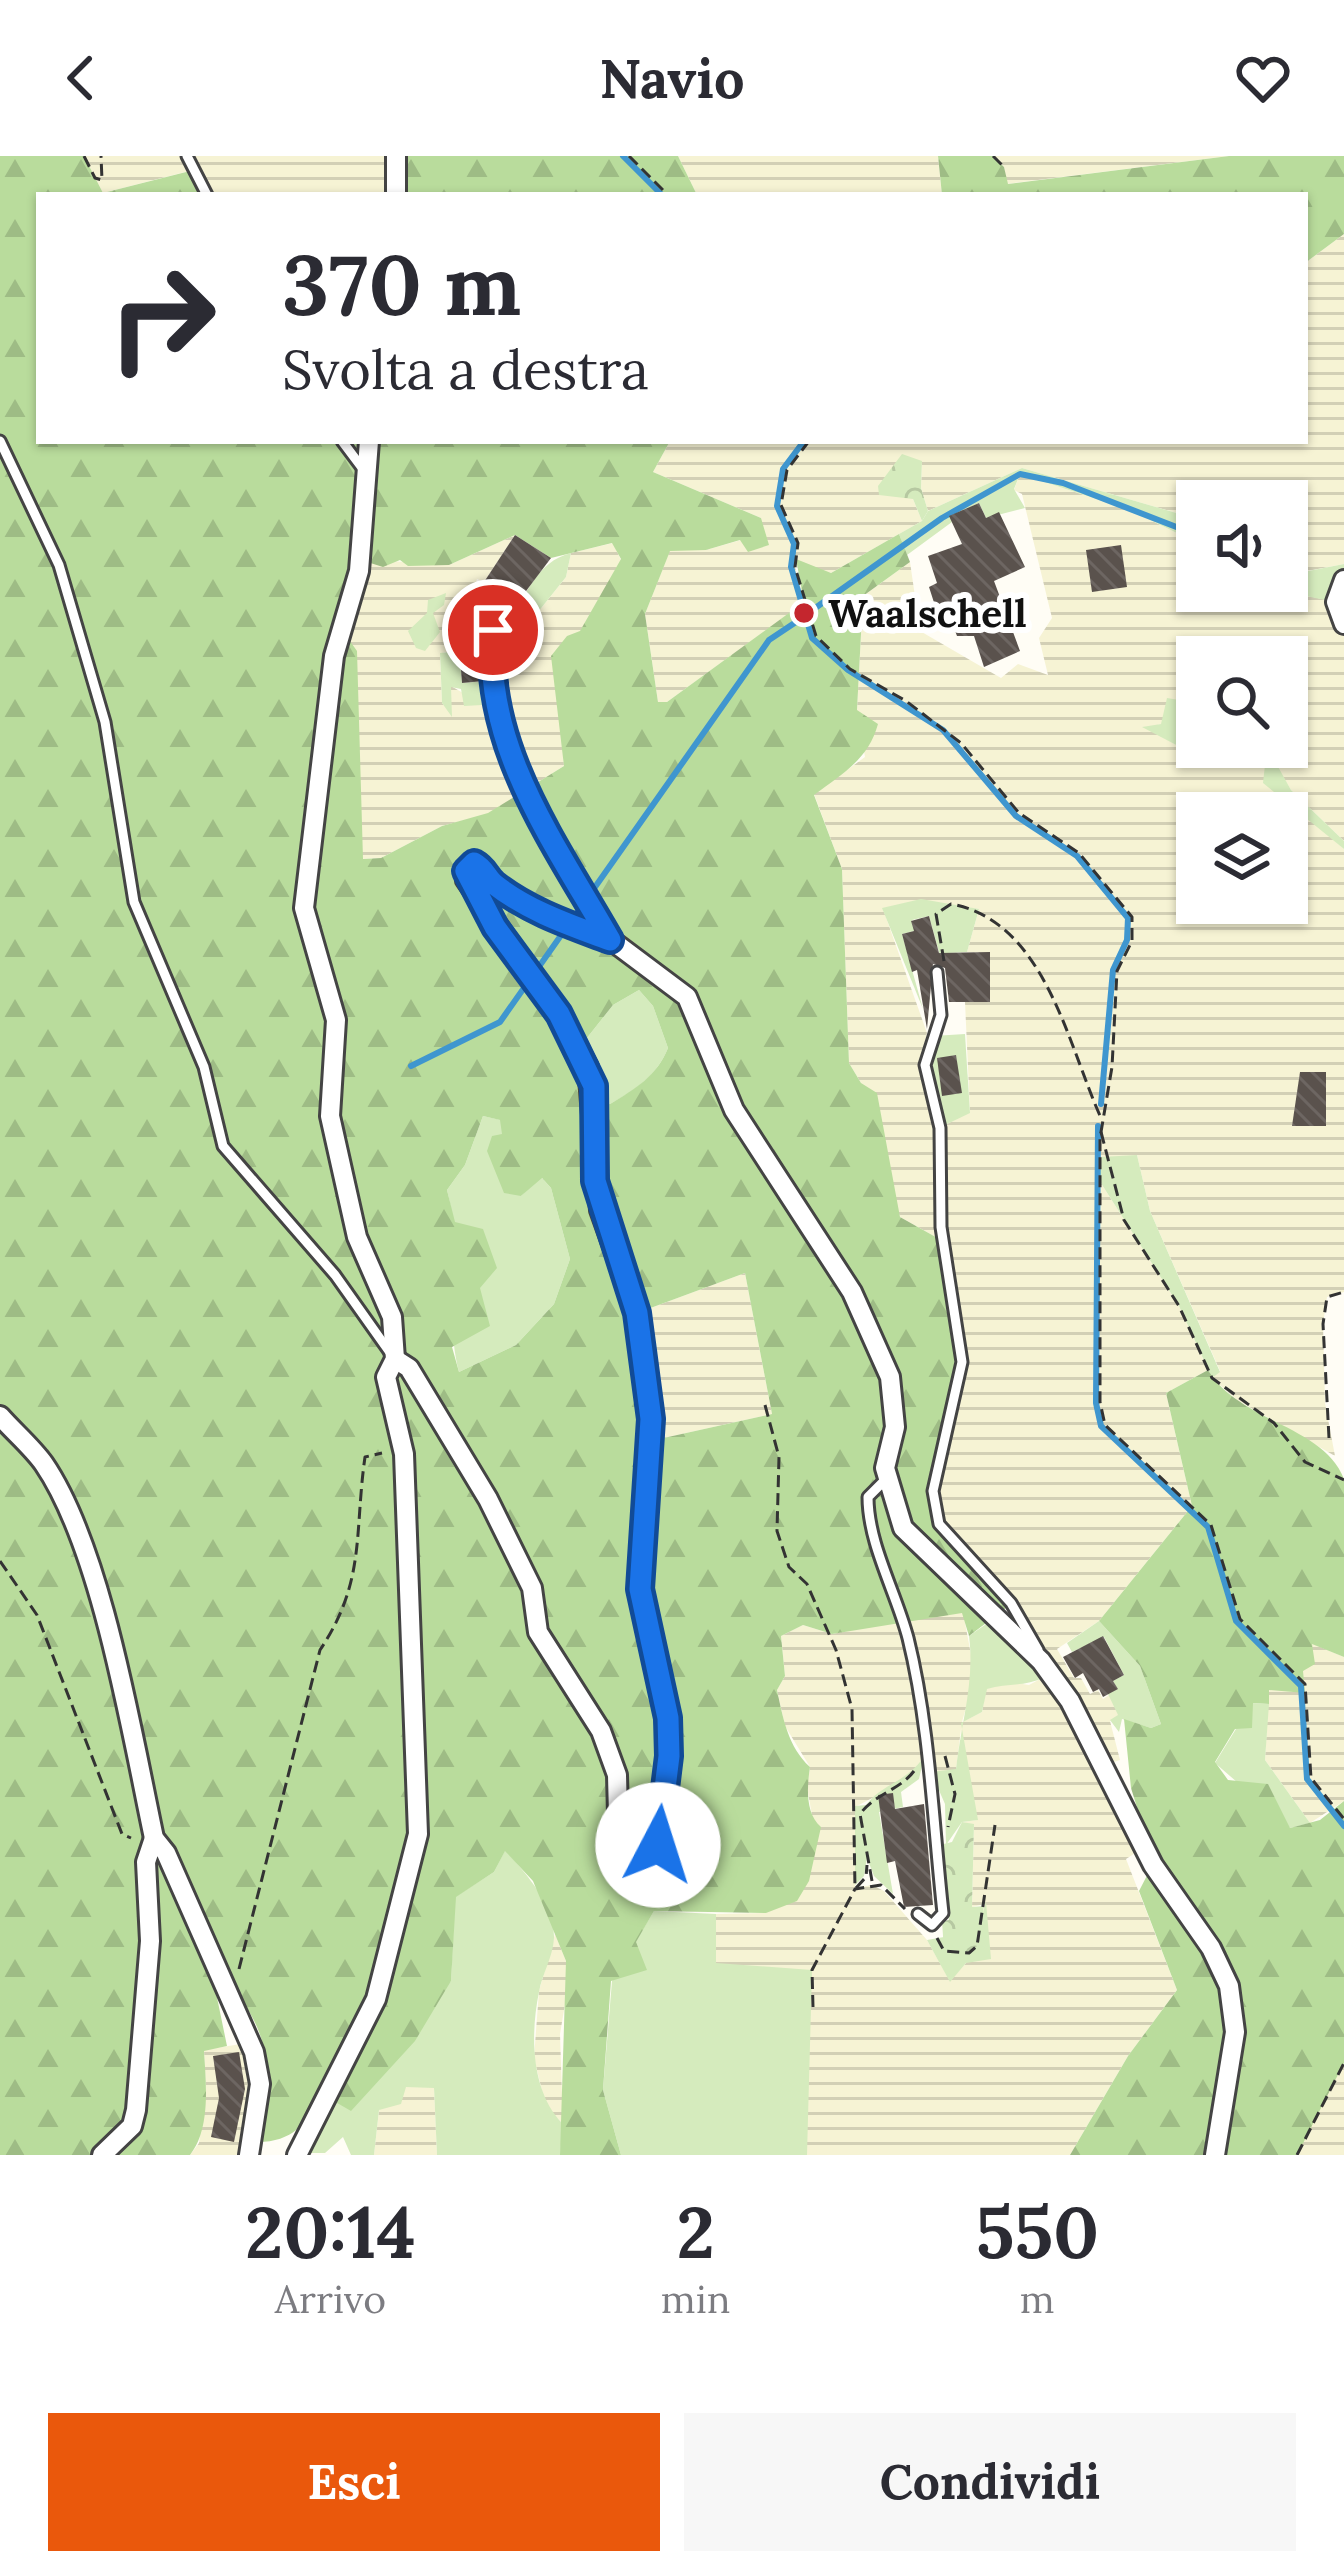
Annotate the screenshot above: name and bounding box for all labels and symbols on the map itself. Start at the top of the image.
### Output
pin [442,579,544,681]
place label: Waalschell [828,588,1027,638]
marker: Waalschell [791,600,817,626]
position arrow [595,1782,721,1908]

